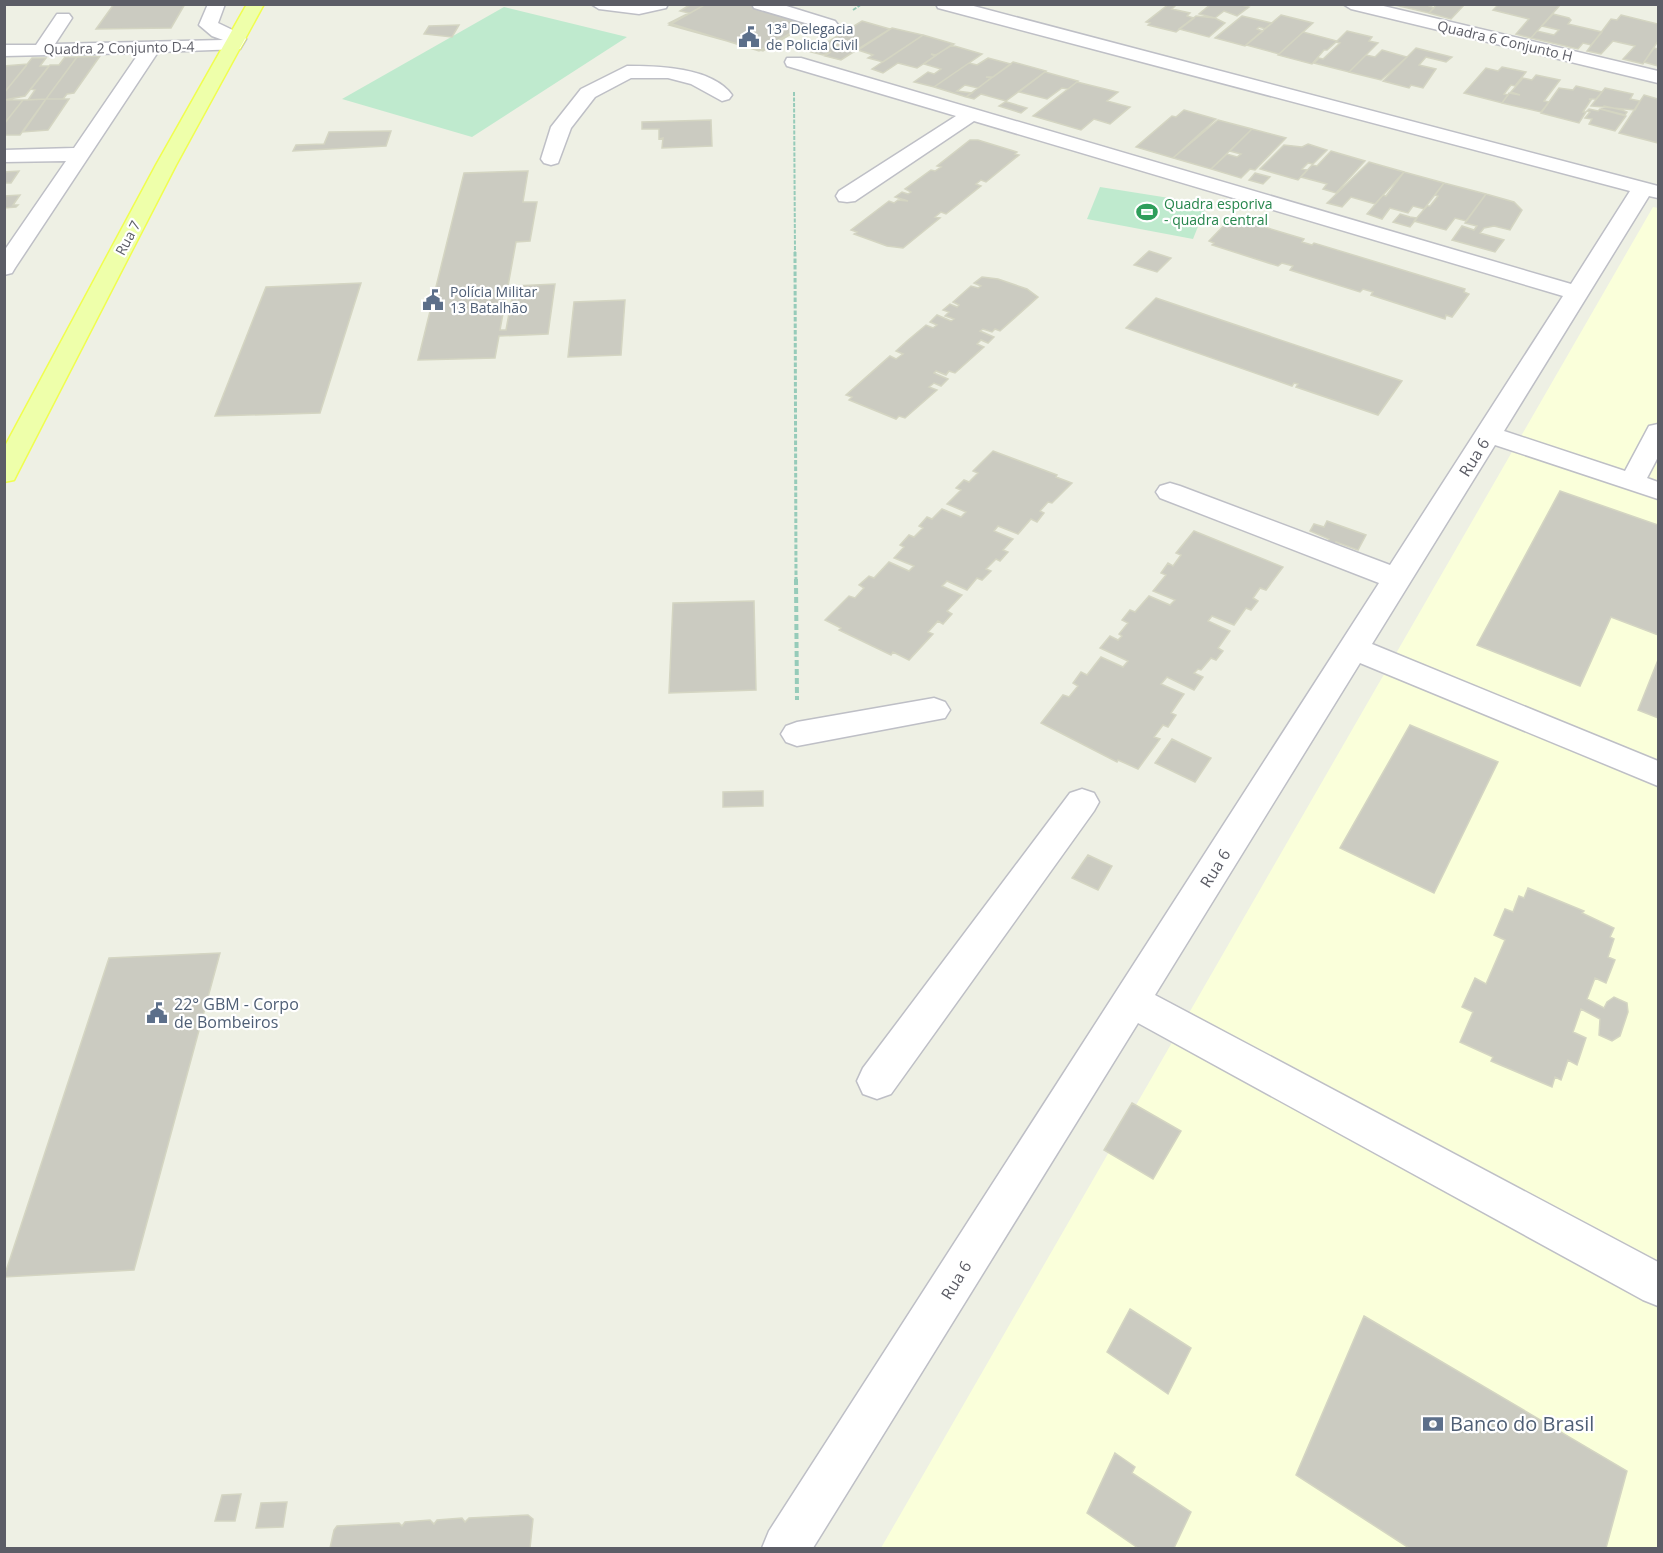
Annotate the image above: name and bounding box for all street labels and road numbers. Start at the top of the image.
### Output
street label: Quadra 6 Conjunto H [1435,16,1575,65]
street label: Quadra 2 Conjunto D-4 [43,37,195,58]
street label: Rua 7 [111,217,145,258]
street label: Rua 6 [1454,433,1494,481]
street label: Rua 6 [1195,844,1235,892]
street label: Rua 6 [936,1256,976,1304]

